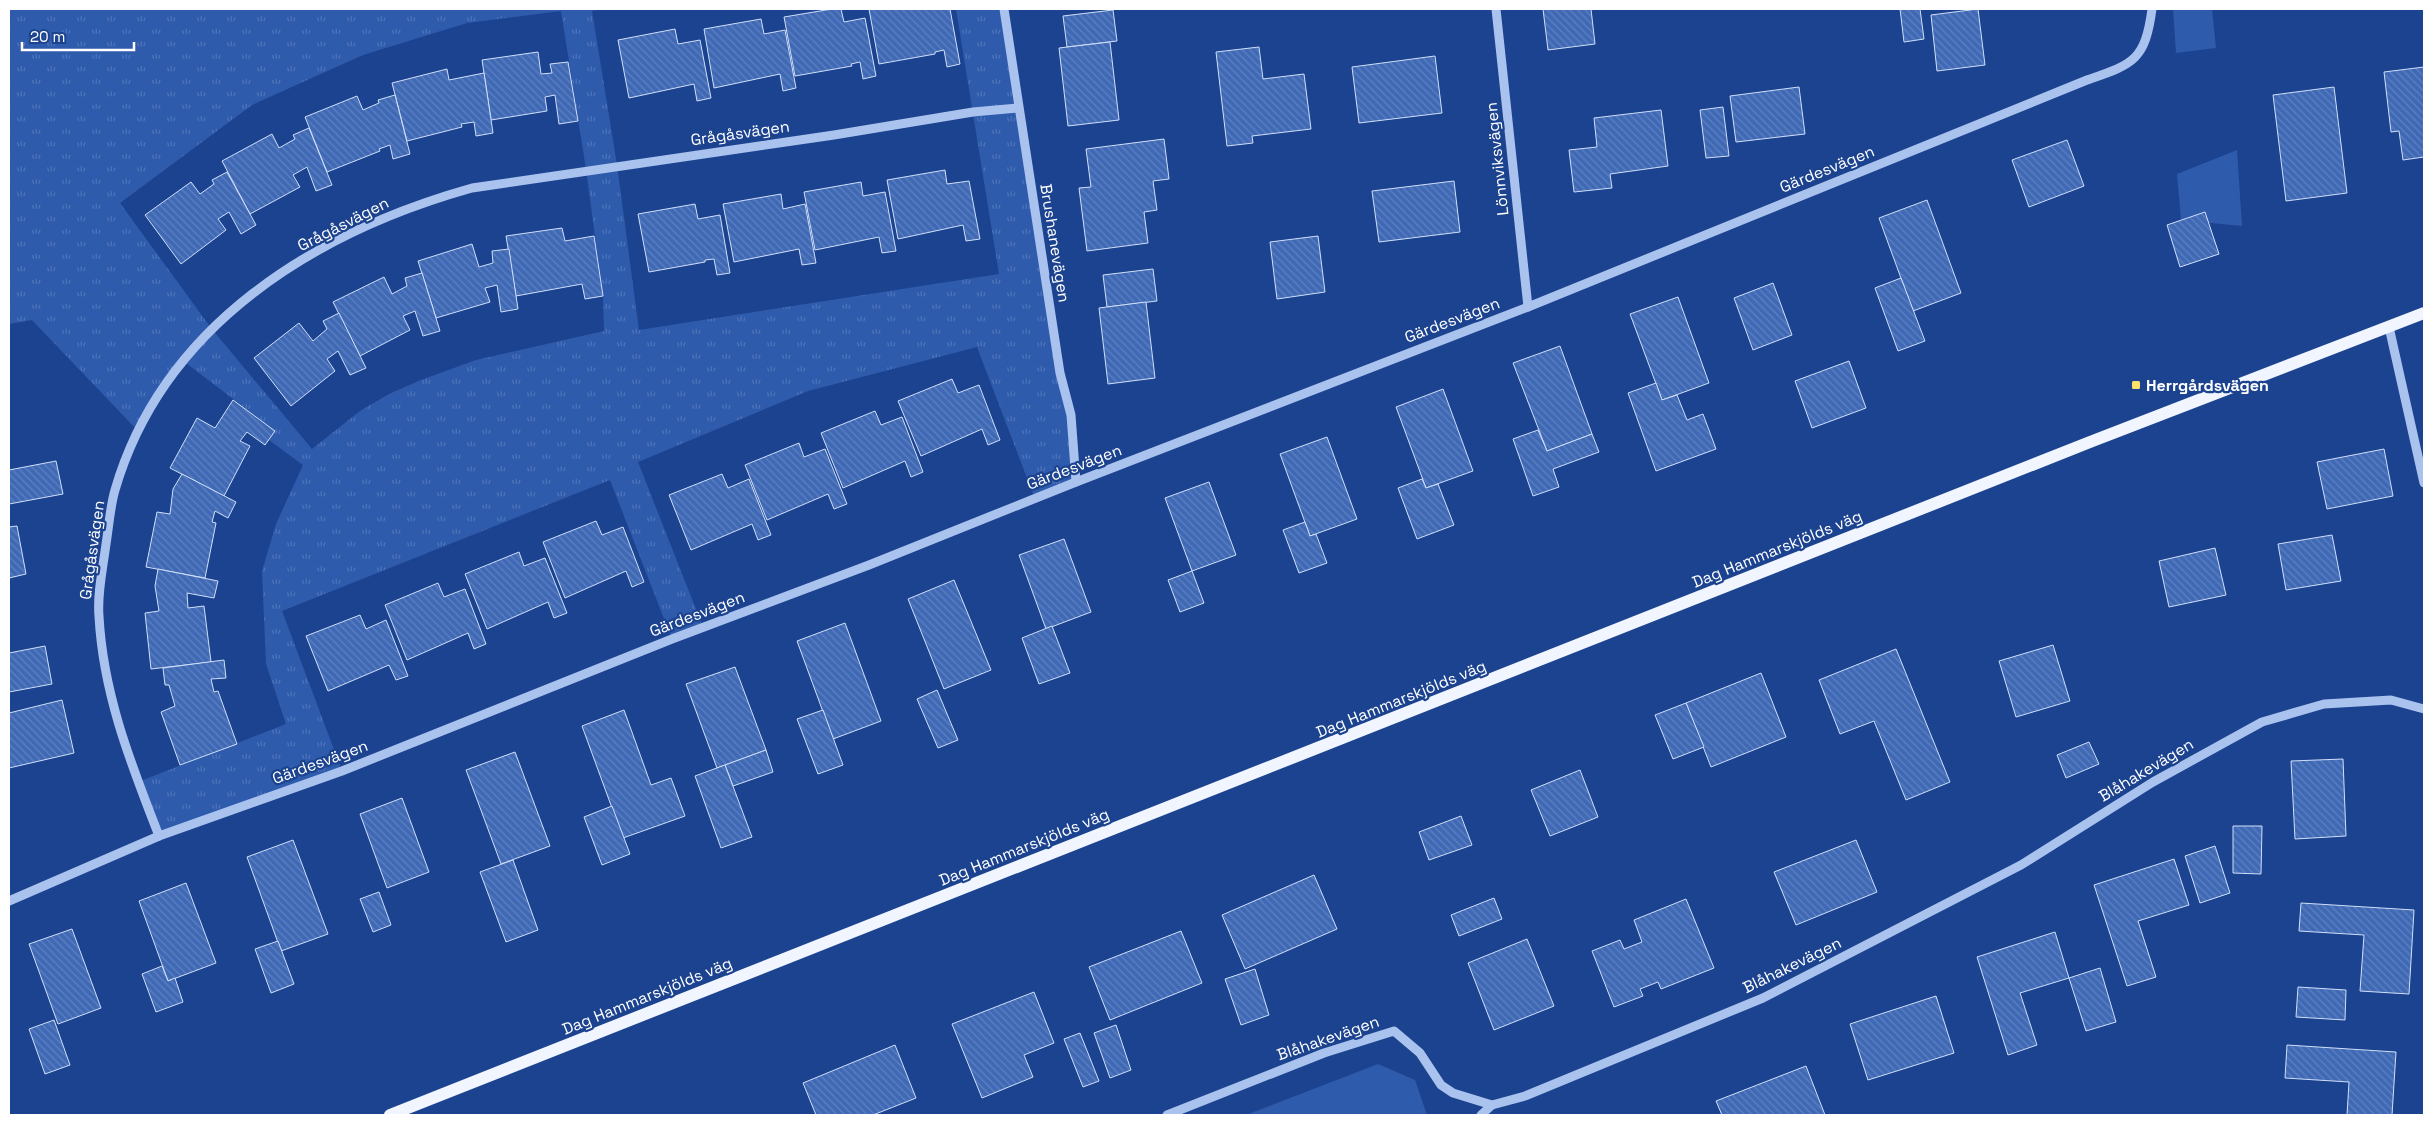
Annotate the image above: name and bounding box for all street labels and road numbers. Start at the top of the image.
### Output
street label: Lönnviksvägen [1481,101,1513,217]
street label: Grågåsvägen [689,116,791,150]
street label: Gärdesvägen [1777,140,1877,198]
street label: Brushanevägen [1035,182,1075,304]
street label: Grågåsvägen [294,192,392,256]
street label: Gärdesvägen [1401,292,1503,348]
street label: Gärdesvägen [1023,439,1125,495]
street label: Grågåsvägen [75,499,109,601]
street label: Dag Hammarskjölds väg [1689,505,1865,593]
street label: Gärdesvägen [646,586,748,642]
street label: Dag Hammarskjölds väg [1313,655,1489,743]
street label: Blåhakevägen [2095,733,2197,807]
street label: Gärdesvägen [269,735,371,789]
street label: Dag Hammarskjölds väg [936,803,1112,891]
street label: Blåhakevägen [1739,932,1845,998]
street label: Dag Hammarskjölds väg [559,952,735,1040]
street label: Blåhakevägen [1274,1011,1382,1065]

